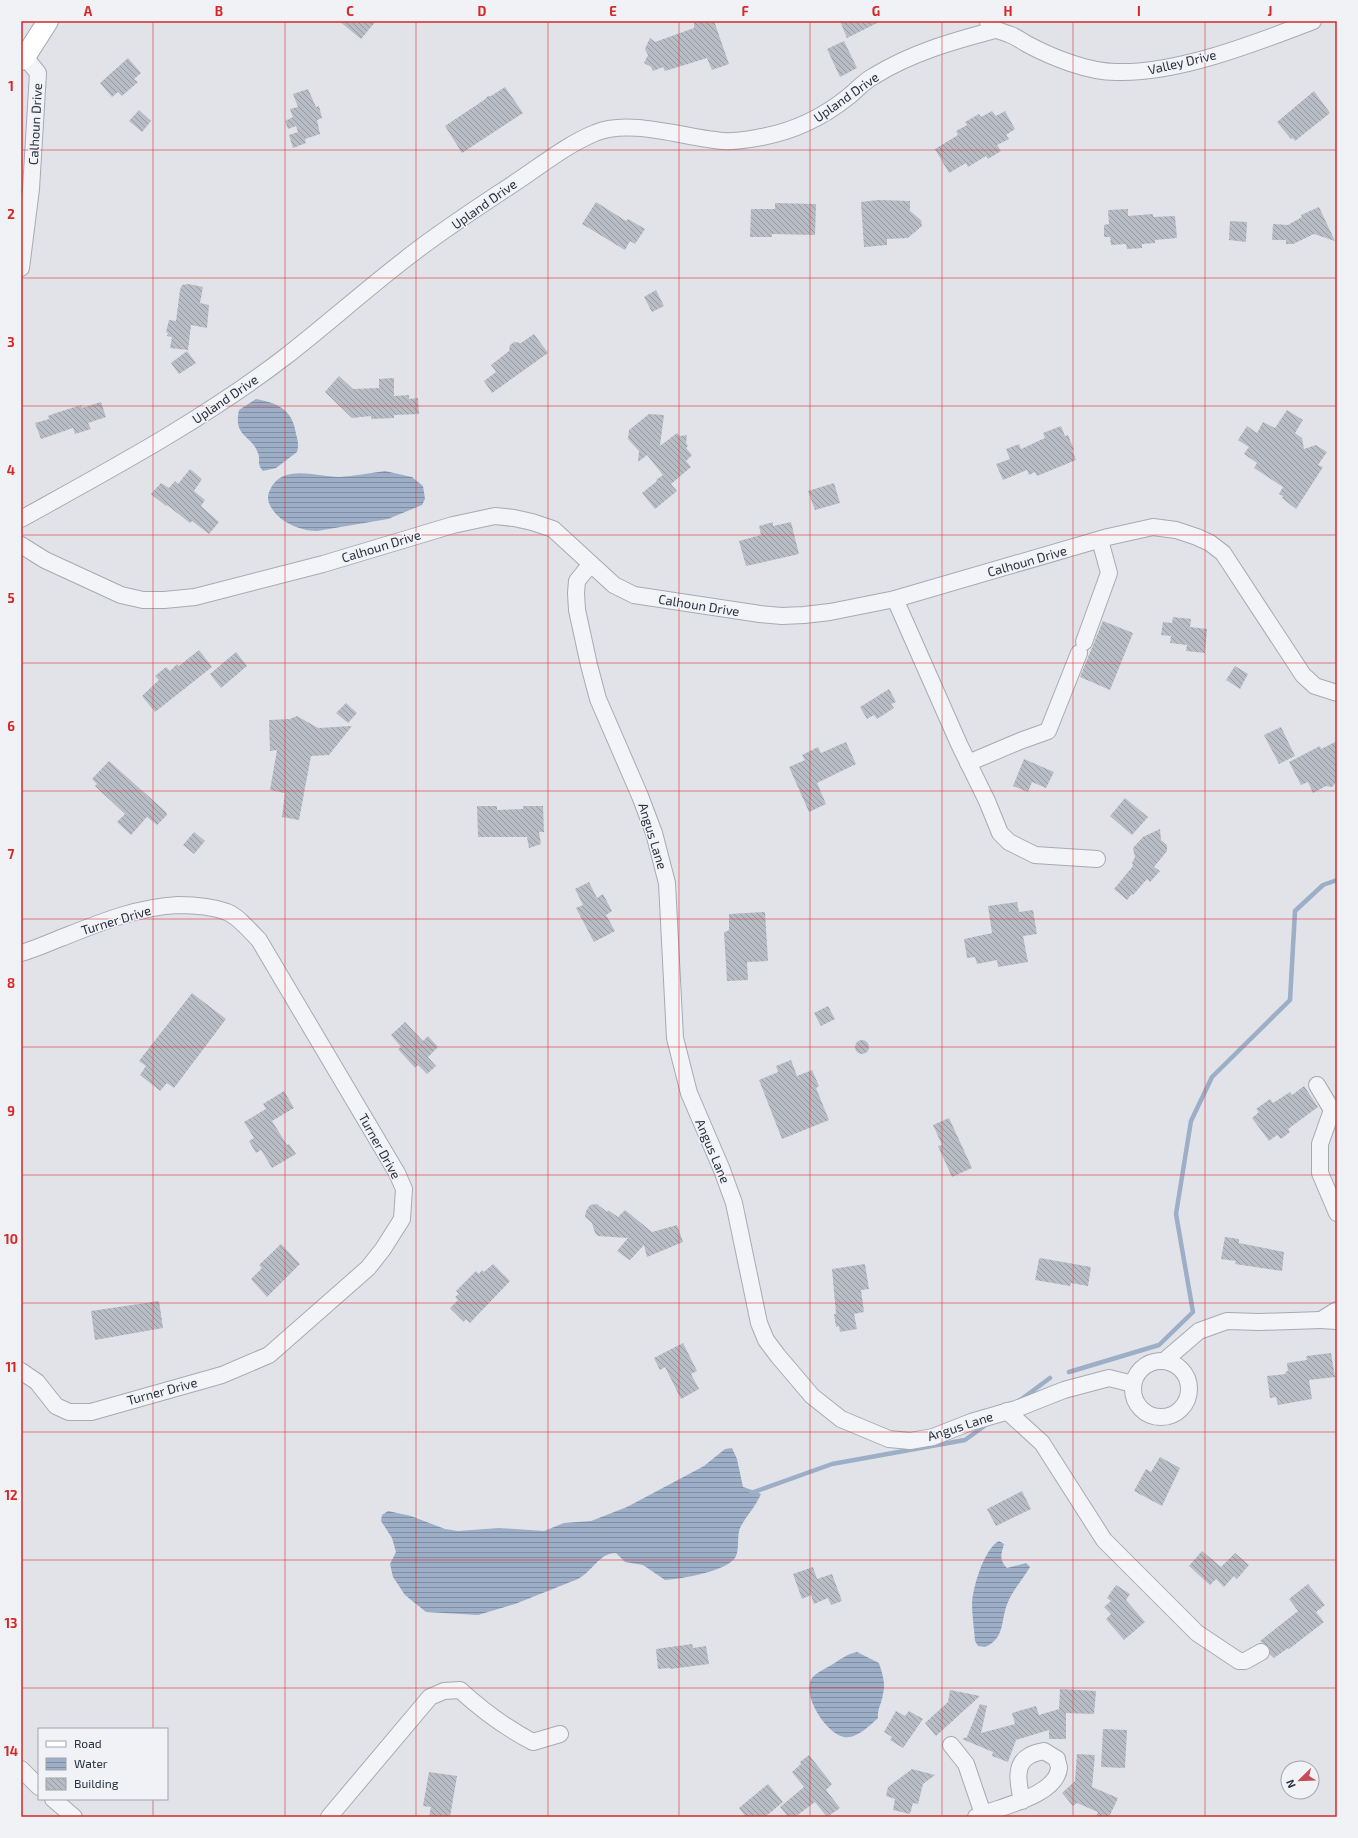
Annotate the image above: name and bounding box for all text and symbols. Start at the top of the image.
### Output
text: A [84,3,93,19]
text: B [215,3,223,19]
text: C [346,3,354,19]
text: D [478,3,487,19]
text: E [609,3,617,19]
text: F [741,3,749,19]
text: G [872,3,880,19]
text: H [1004,3,1013,19]
text: I [1137,3,1141,19]
text: J [1268,3,1272,19]
street label: Valley Drive [1146,46,1218,78]
street label: Upland Drive [810,69,882,125]
text: 1 [8,78,14,94]
street label: Calhoun Drive [25,83,45,165]
street label: Upland Drive [448,176,520,232]
text: 2 [7,206,15,222]
text: 3 [7,334,15,350]
street label: Upland Drive [189,371,261,427]
text: 4 [7,462,15,478]
street label: Calhoun Drive [339,526,423,566]
street label: Calhoun Drive [985,542,1069,580]
text: 5 [7,590,15,606]
street label: Calhoun Drive [657,591,741,619]
text: 6 [7,718,15,734]
street label: Angus Lane [635,801,671,871]
text: 7 [8,846,15,862]
street label: Turner Drive [79,902,153,938]
text: 8 [7,975,15,991]
text: 9 [7,1103,15,1119]
street label: Turner Drive [355,1111,405,1181]
street label: Angus Lane [692,1116,734,1186]
text: 10 [4,1231,18,1247]
text: 11 [5,1359,17,1375]
street label: Turner Drive [125,1374,199,1408]
street label: Angus Lane [925,1408,995,1444]
text: 12 [4,1487,18,1503]
text: 13 [5,1615,18,1631]
legend [38,1728,168,1800]
text: Road [74,1736,102,1750]
text: 14 [4,1743,18,1759]
text: Water [74,1756,108,1770]
north arrow [1280,1760,1320,1800]
text: Building [74,1776,119,1790]
text: N [1283,1778,1298,1790]

